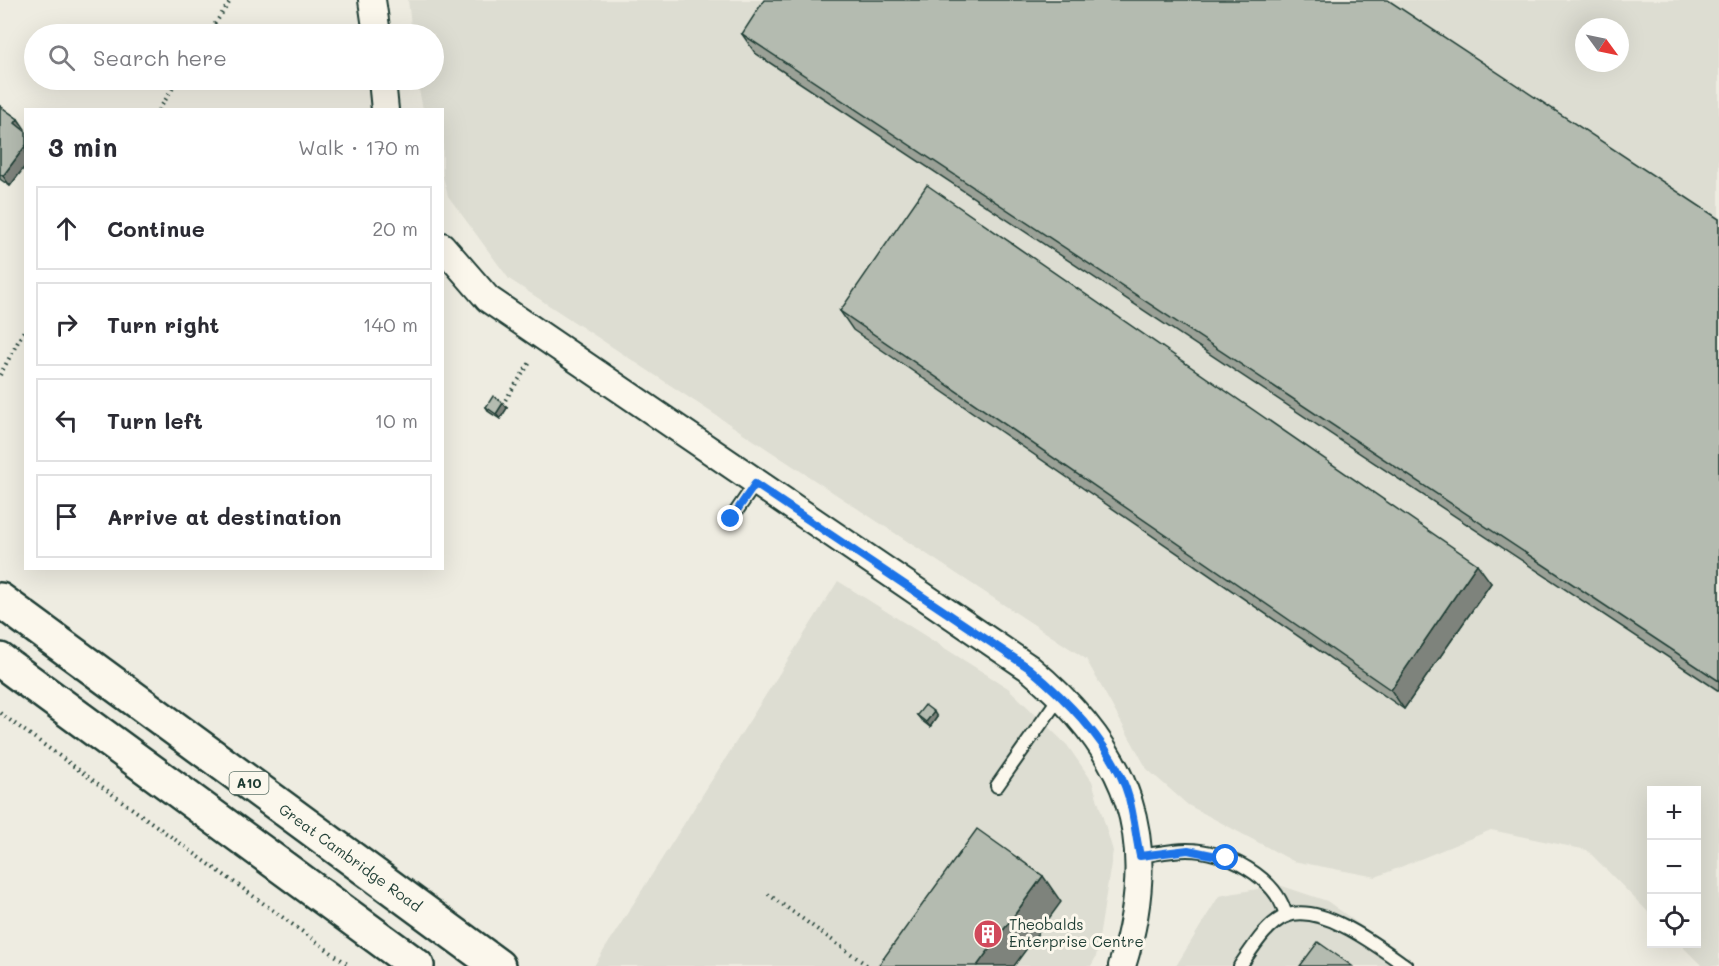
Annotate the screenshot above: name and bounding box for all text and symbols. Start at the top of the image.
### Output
north arrow [1575,18,1629,72]
search box [24,24,444,90]
icon: search [45,41,78,74]
text: Search here [93,43,227,72]
text: 3 min [48,130,117,164]
text: Walk · 170 m [298,134,420,160]
icon: ahead [50,212,83,245]
text: Continue [107,214,205,243]
text: 20 m [372,215,418,241]
icon: right [50,308,83,341]
text: Turn right [107,310,219,339]
text: 140 m [363,311,418,337]
icon: left [50,404,83,437]
text: Turn left [107,406,203,435]
text: 10 m [374,407,418,433]
icon: arrive [50,500,83,533]
text: Arrive at destination [107,502,342,531]
route end [717,505,743,531]
road number: A10 [230,772,268,794]
map controls [1647,786,1701,948]
button: + [1647,786,1701,840]
street label: Great Cambridge Road [275,799,426,916]
button: − [1647,840,1701,894]
route start [1212,844,1238,870]
button: locate [1647,894,1701,948]
place label: Theobalds Enterprise Centre [1009,914,1144,951]
building icon: Theobalds Enterprise Centre [972,918,1004,950]

